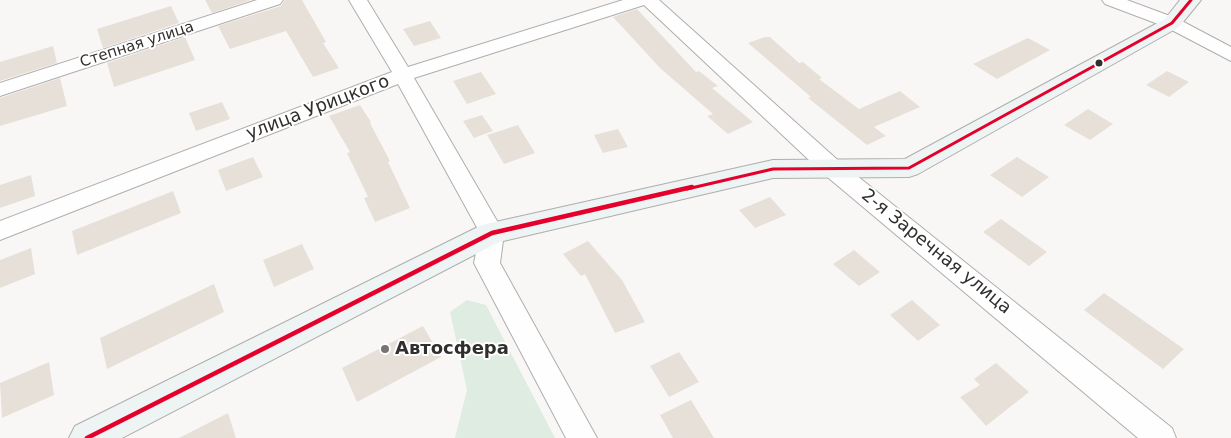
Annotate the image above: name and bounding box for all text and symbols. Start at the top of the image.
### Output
street label: Степная улица [78,18,196,72]
unlabelled marker [1094,58,1104,68]
street label: улица Урицкого [243,71,393,145]
street label: 2-я Заречная улица [857,185,1015,319]
place label: Автосфера [395,338,509,360]
marker: Автосфера [379,343,391,355]

